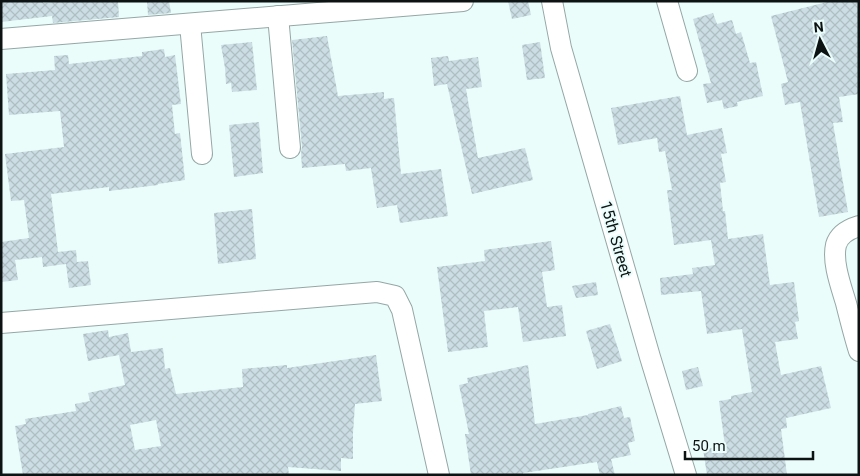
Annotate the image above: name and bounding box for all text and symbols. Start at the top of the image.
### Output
north arrow [795,15,845,65]
text: N [813,19,824,36]
street label: 15th Street [596,199,636,279]
scale bar [685,428,812,460]
text: 50 m [692,437,726,455]

